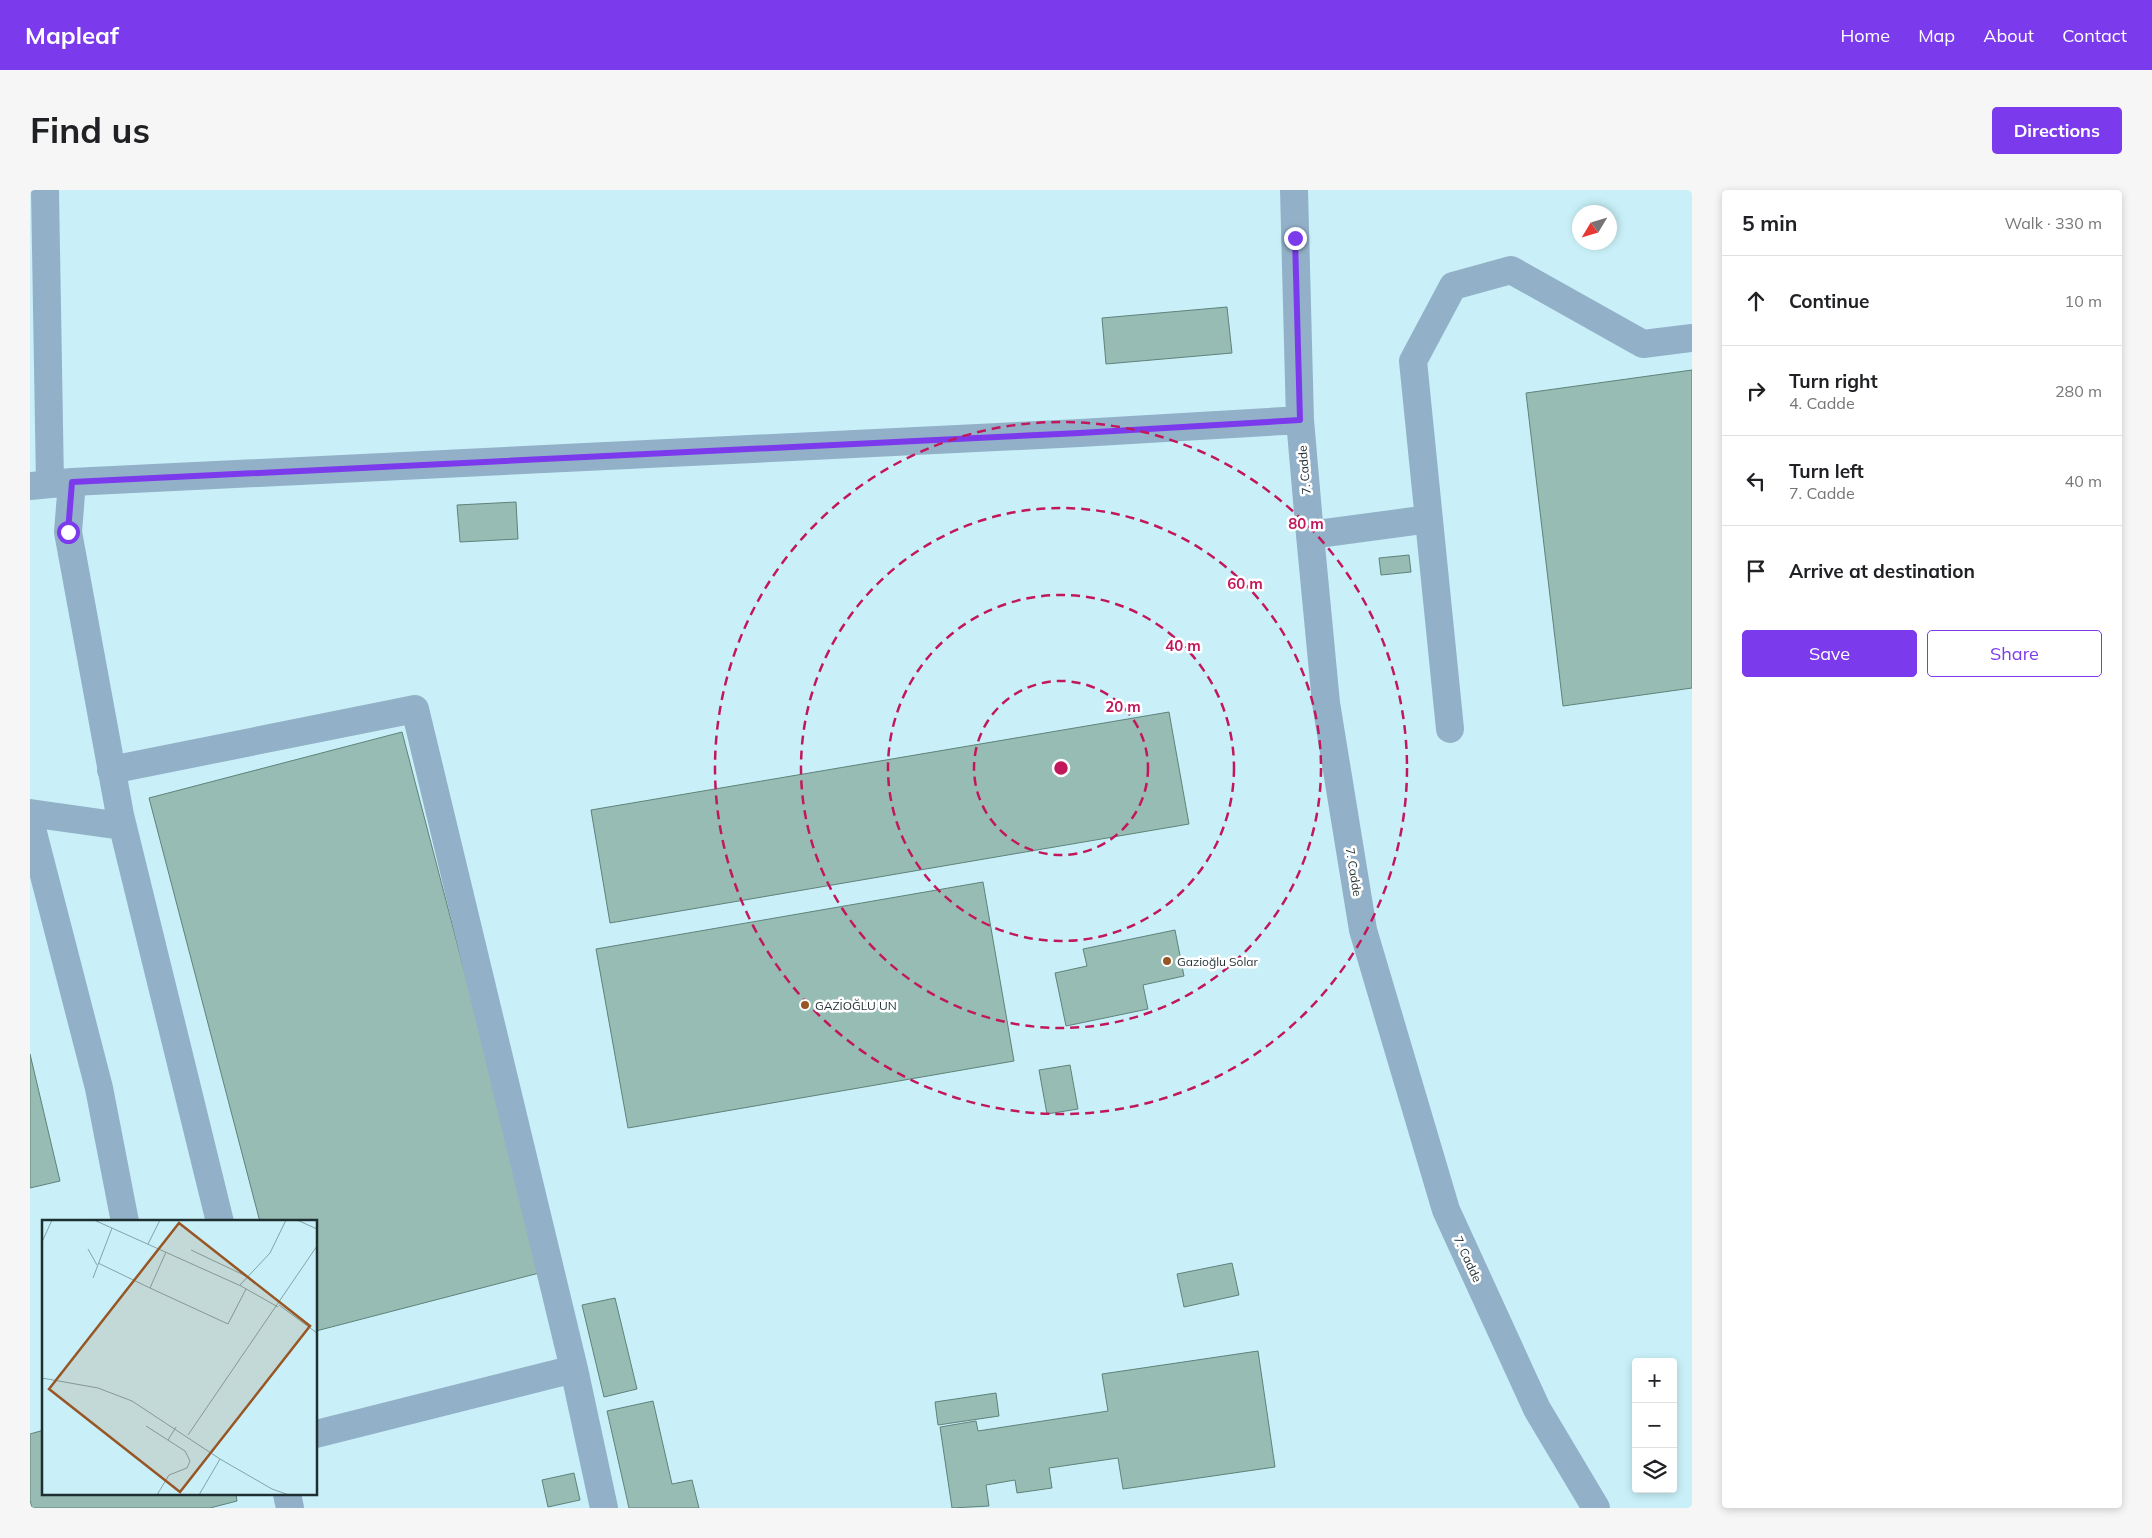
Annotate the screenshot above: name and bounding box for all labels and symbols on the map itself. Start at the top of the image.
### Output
north arrow [1572,205,1617,250]
route end [1284,227,1307,250]
street label: 7. Cadde [1294,445,1314,495]
text: 80 m [1288,514,1324,533]
route start [57,521,80,544]
text: 60 m [1227,574,1263,593]
text: 40 m [1165,636,1201,655]
text: 20 m [1105,697,1141,716]
centre of rings [1052,759,1070,777]
street label: 7. Cadde [1343,847,1365,897]
place label: Gazioğlu Solar [1177,954,1258,969]
marker: Gazioğlu Solar [1161,955,1173,967]
place label: GAZİOĞLU UN [815,998,897,1013]
marker: GAZİOĞLU UN [799,999,811,1011]
inset map [42,1220,318,1496]
street label: 7. Cadde [1451,1234,1485,1284]

